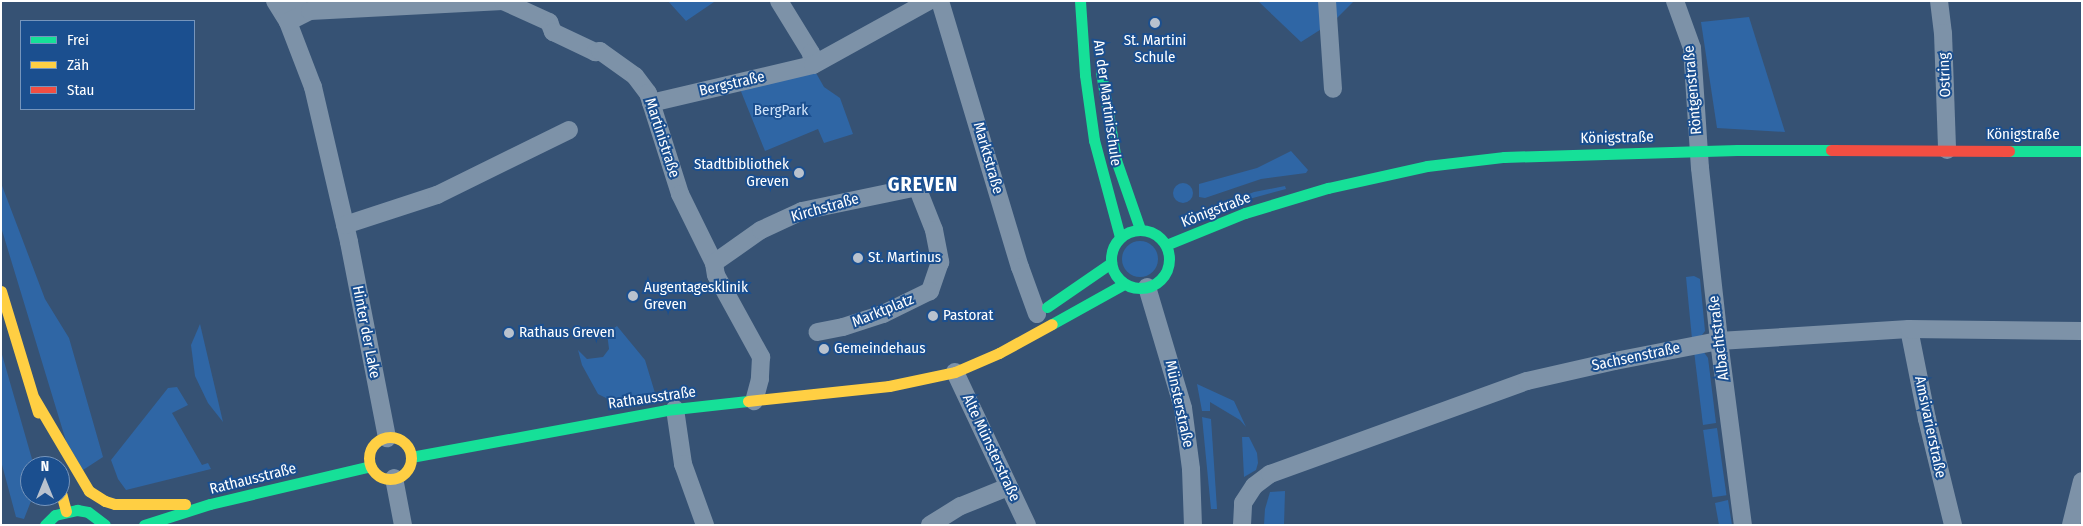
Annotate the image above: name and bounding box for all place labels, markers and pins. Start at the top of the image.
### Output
marker: St. Martini Schule [1149,17,1161,29]
place label: St. Martini Schule [1124,31,1186,66]
place label: Stadtbibliothek Greven [694,155,789,190]
marker: Stadtbibliothek Greven [793,167,805,179]
place label: St. Martinus [868,249,941,267]
marker: St. Martinus [852,252,864,264]
place label: Augentagesklinik Greven [644,278,748,313]
marker: Augentagesklinik Greven [626,289,640,303]
place label: Pastorat [943,307,993,325]
marker: Pastorat [927,310,939,322]
place label: Rathaus Greven [519,324,615,342]
marker: Rathaus Greven [503,327,515,339]
place label: Gemeindehaus [834,340,926,358]
marker: Gemeindehaus [818,343,830,355]

